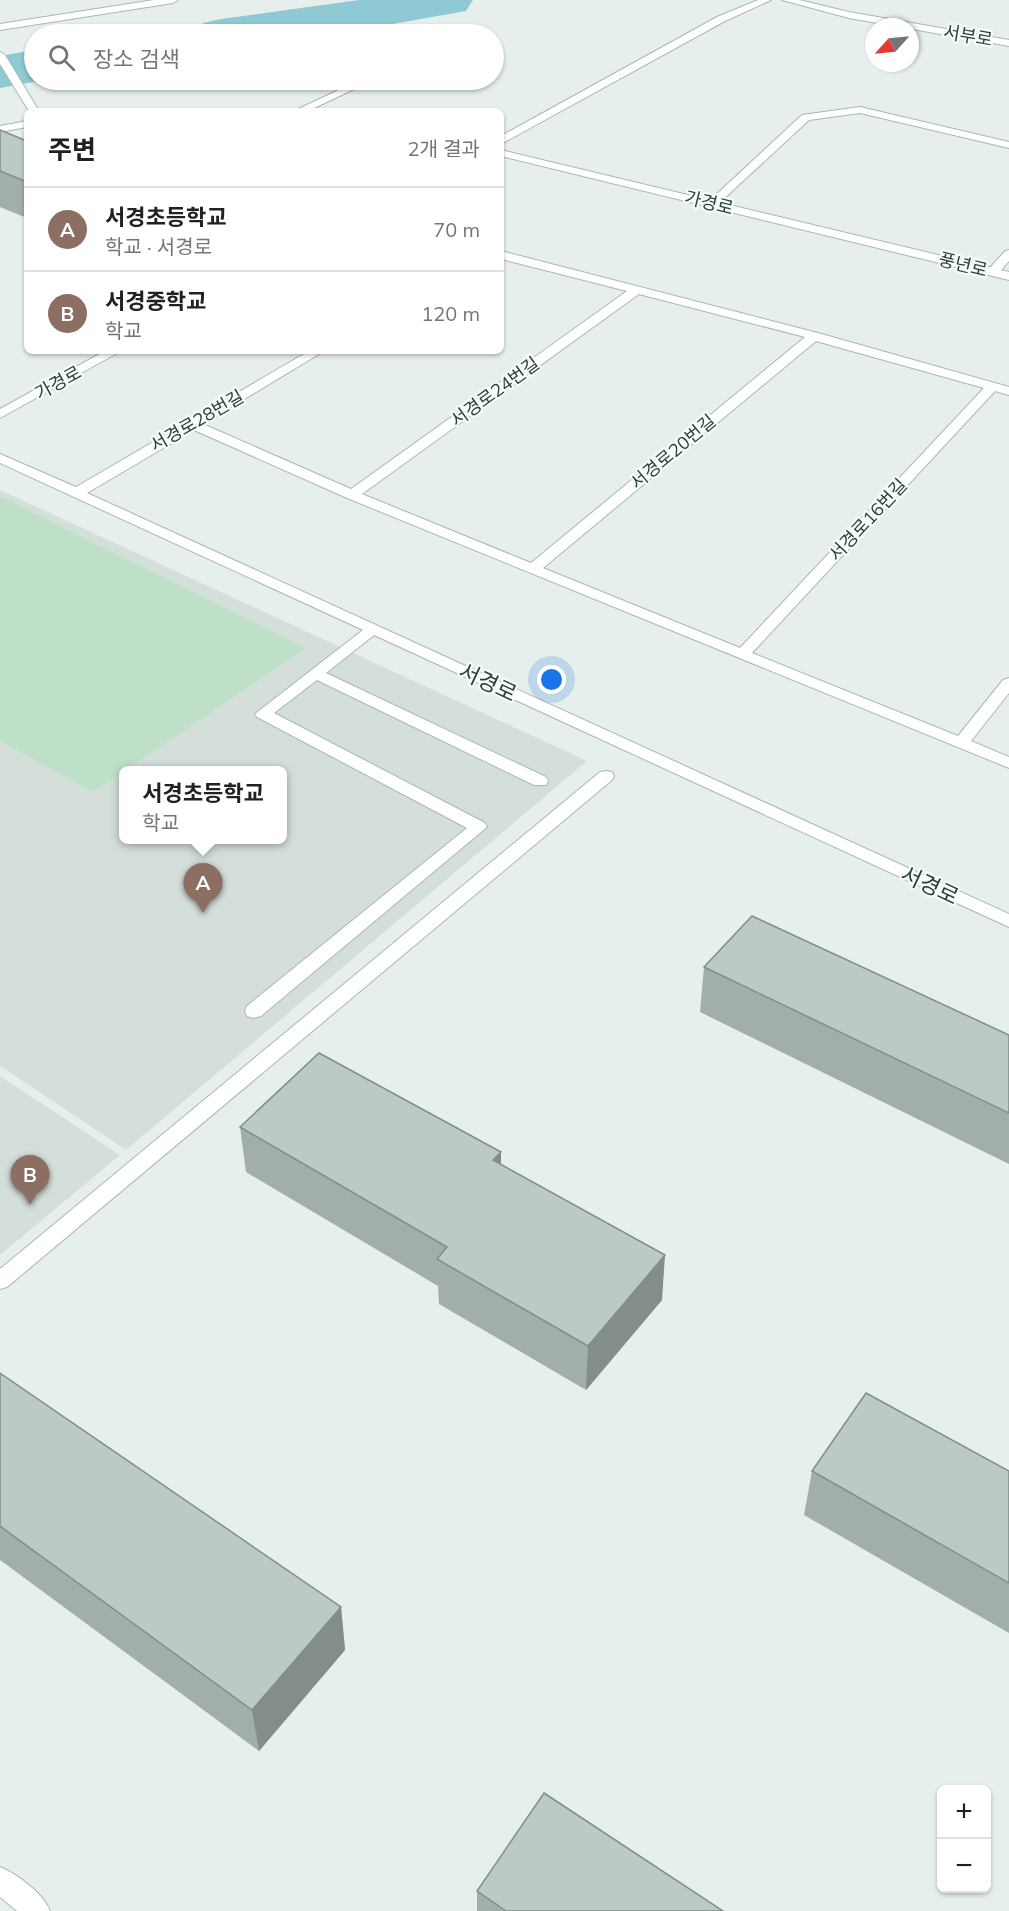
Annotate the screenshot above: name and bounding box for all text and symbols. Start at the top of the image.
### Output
north arrow [865,18,919,72]
street label: 서부로 [942,20,995,51]
search box [24,24,504,90]
icon: search [45,41,78,74]
text: 장소 검색 [93,45,180,73]
text: 주변 [48,133,96,166]
text: 2개 결과 [408,136,480,161]
street label: 가경로 [682,185,736,220]
text: 서경초등학교 [105,203,226,231]
text: A [60,217,75,242]
text: 70 m [433,217,480,242]
text: 학교 · 서경로 [105,234,212,259]
street label: 풍년로 [936,247,990,282]
text: 서경중학교 [105,287,206,315]
text: B [61,301,74,326]
text: 120 m [421,301,480,326]
text: 학교 [105,318,142,343]
street label: 서경로24번길 [446,352,544,432]
street label: 가경로 [30,360,85,405]
street label: 서경로28번길 [146,385,248,457]
street label: 서경로20번길 [625,409,720,494]
street label: 서경로16번길 [824,474,912,566]
street label: 서경로 [455,656,521,708]
your location [537,665,566,694]
popup [119,766,287,844]
text: 서경초등학교 [142,779,264,807]
text: 학교 [142,810,179,835]
street label: 서경로 [897,859,963,911]
pin: A [184,864,222,913]
pin: B [10,1156,50,1205]
map controls [937,1785,991,1893]
button: + [937,1785,991,1839]
button: − [937,1839,991,1893]

